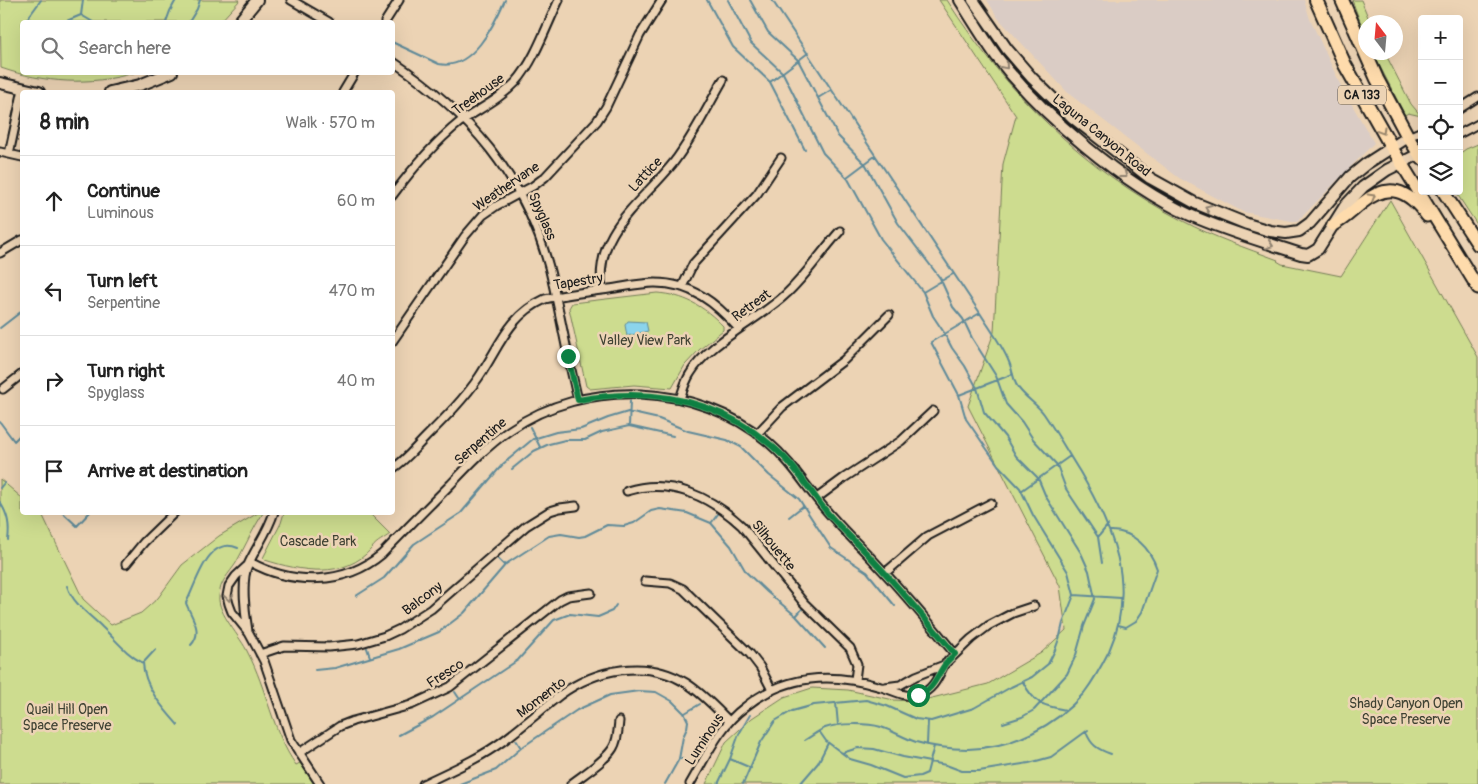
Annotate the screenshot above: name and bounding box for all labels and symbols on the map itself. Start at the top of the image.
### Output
north arrow [1358,15,1403,60]
one-way arrow [999,60,1008,69]
street label: Treehouse [449,70,508,119]
road number: CA 133 [1338,86,1386,104]
street label: Laguna Canyon Road [1049,91,1154,180]
one-way arrow [1375,125,1385,134]
street label: Lattice [625,153,666,195]
street label: Weathervane [470,158,543,215]
one-way arrow [1118,169,1128,178]
street label: Spyglass [525,190,560,243]
one-way arrow [1367,193,1376,203]
one-way arrow [1204,204,1213,214]
one-way arrow [1266,239,1274,249]
street label: Tapestry [552,269,604,294]
street label: Retreat [728,285,774,325]
park label: Valley View Park [599,332,691,349]
route end [557,345,580,368]
street label: Serpentine [451,414,510,469]
street label: Silhouette [748,517,799,574]
park label: Cascade Park [280,533,356,550]
street label: Balcony [399,578,446,619]
one-way arrow [223,594,233,603]
street label: Fresco [423,655,467,692]
street label: Momento [513,673,570,721]
route start [907,684,930,707]
park label: Shady Canyon Open Space Preserve [1349,695,1463,728]
park label: Quail Hill Open Space Preserve [23,701,111,734]
street label: Luminous [681,710,728,768]

